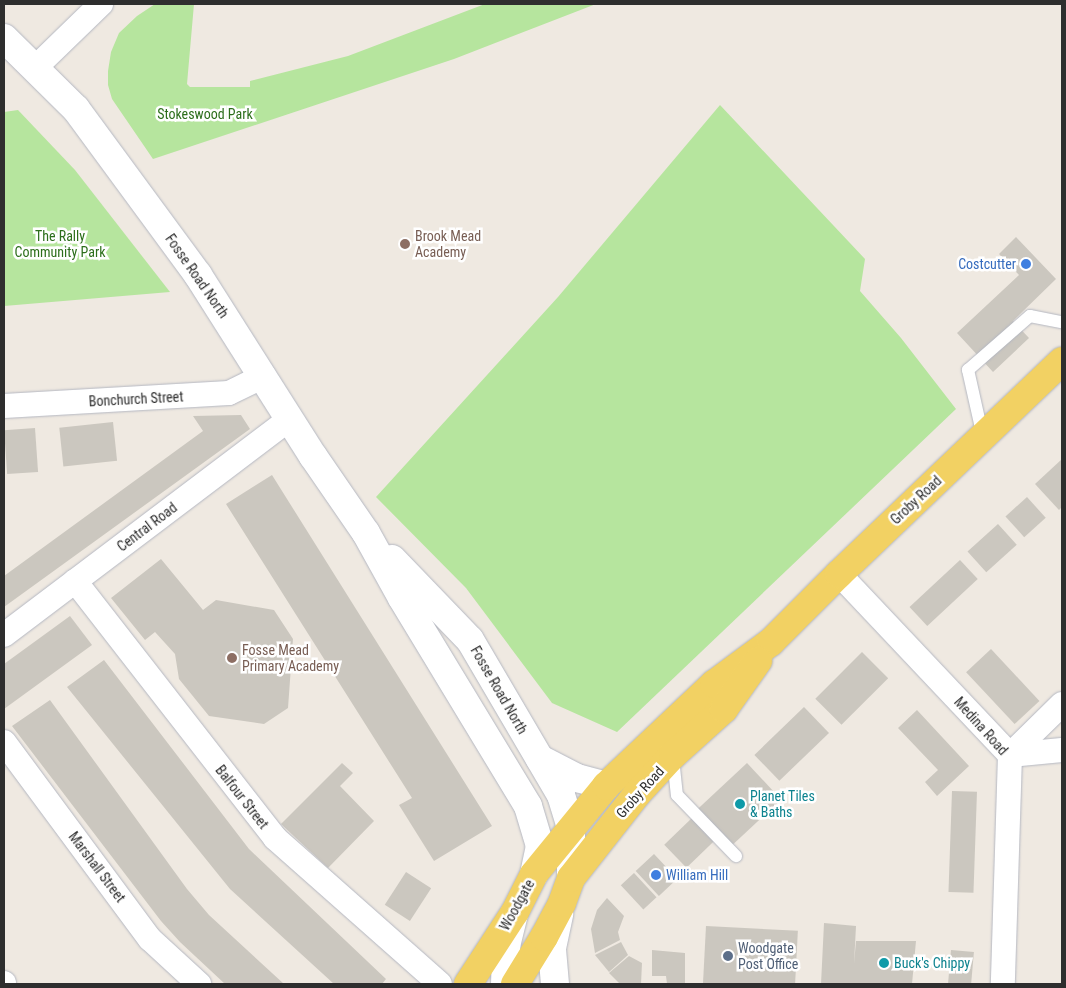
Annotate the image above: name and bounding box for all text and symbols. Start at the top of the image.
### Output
park label: Stokeswood Park [157,106,253,122]
park label: The Rally Community Park [15,228,105,260]
place label: Brook Mead Academy [415,228,481,260]
street label: Fosse Road North [162,231,232,321]
marker: Brook Mead Academy [399,238,411,250]
place label: Costcutter [958,256,1016,272]
marker: Costcutter [1020,258,1032,270]
street label: Bonchurch Street [88,388,184,410]
street label: Groby Road [887,472,945,528]
street label: Central Road [114,499,180,555]
place label: Fosse Mead Primary Academy [242,642,339,674]
street label: Fosse Road North [467,643,531,737]
marker: Fosse Mead Primary Academy [226,652,238,664]
street label: Medina Road [951,694,1011,758]
street label: Balfour Street [212,762,272,832]
street label: Groby Road [613,763,667,821]
place label: Planet Tiles & Baths [750,788,815,820]
marker: Planet Tiles & Baths [734,798,746,810]
street label: Marshall Street [65,828,129,906]
place label: William Hill [666,867,728,883]
marker: William Hill [650,869,662,881]
street label: Woodgate [496,877,538,933]
place label: Woodgate Post Office [738,940,798,972]
marker: Woodgate Post Office [722,950,734,962]
place label: Buck's Chippy [894,955,970,971]
marker: Buck's Chippy [878,957,890,969]

